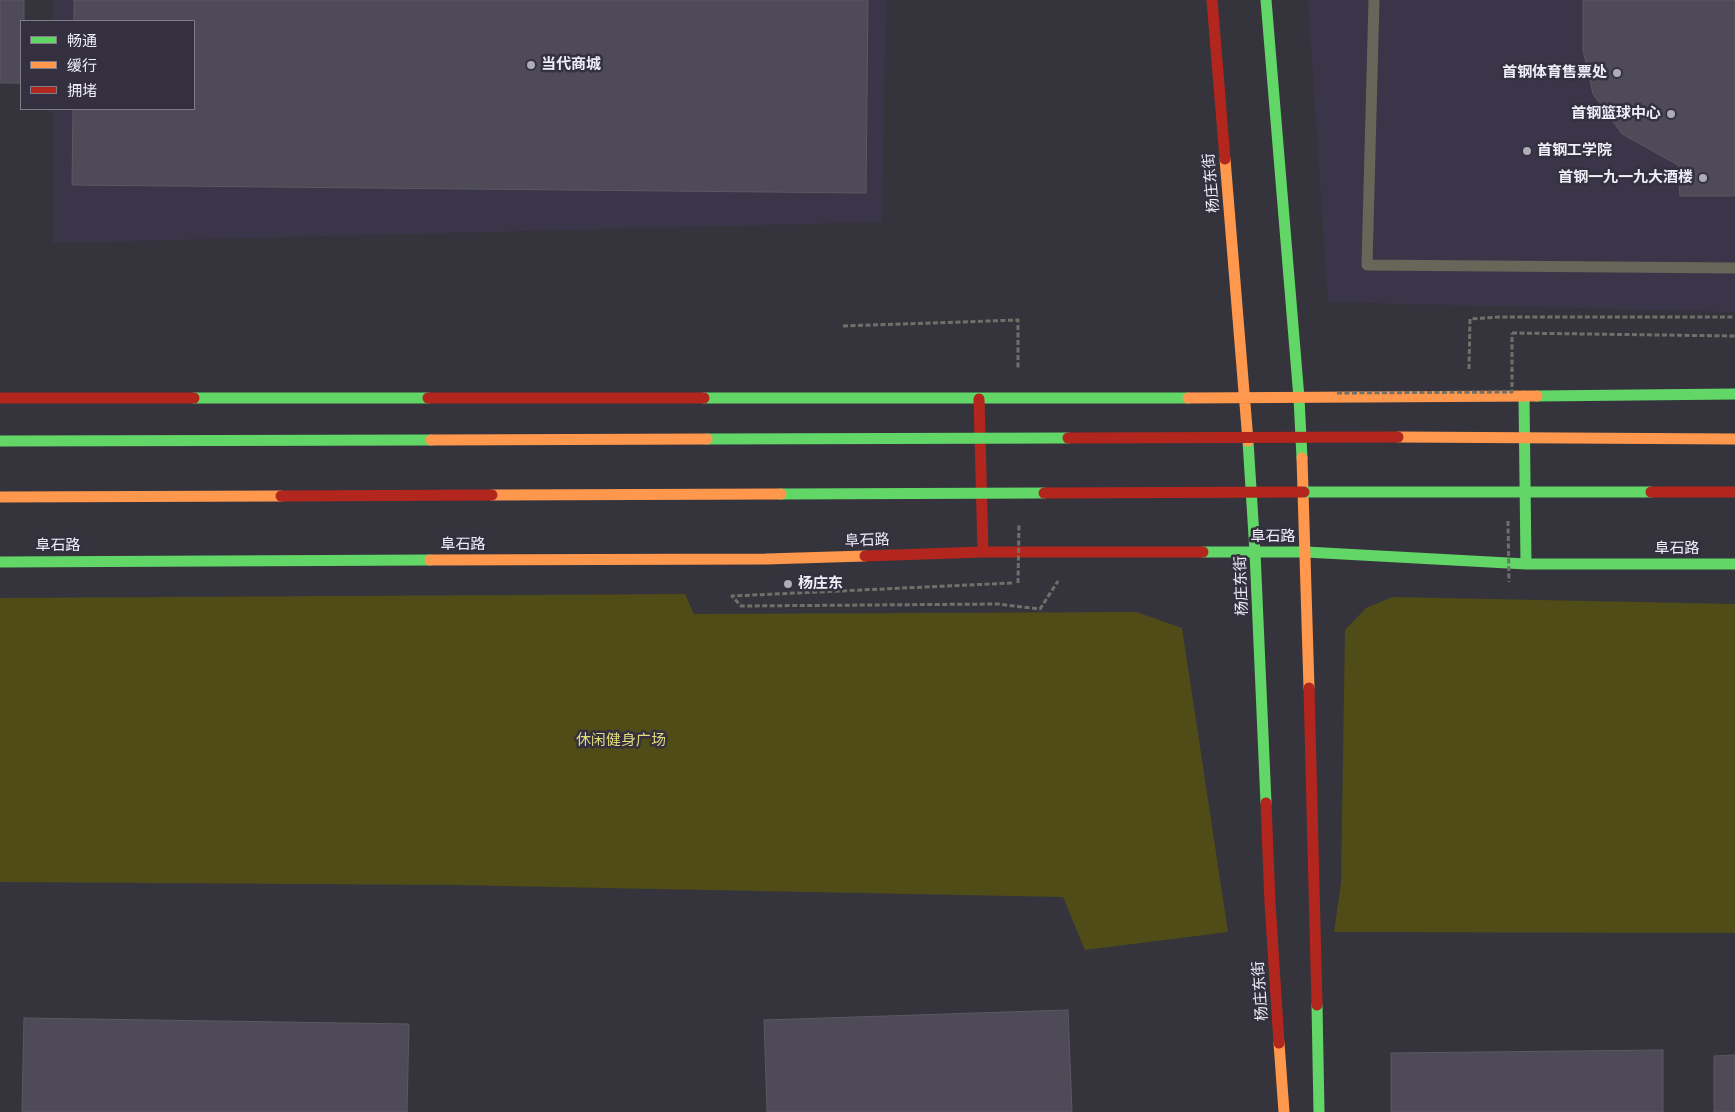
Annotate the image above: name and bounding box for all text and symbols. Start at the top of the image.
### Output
legend [20,20,195,110]
text: 畅通 [67,31,97,51]
text: 缓行 [67,56,97,76]
place label: 当代商城 [541,56,601,74]
marker: 当代商城 [525,59,537,71]
place label: 首钢体育售票处 [1502,64,1607,82]
marker: 首钢体育售票处 [1611,67,1623,79]
text: 拥堵 [67,81,97,101]
place label: 首钢篮球中心 [1571,105,1661,123]
marker: 首钢篮球中心 [1665,108,1677,120]
place label: 首钢工学院 [1537,142,1612,160]
marker: 首钢工学院 [1521,145,1533,157]
street label: 杨庄东街 [1200,152,1224,214]
place label: 首钢一九一九大酒楼 [1558,169,1693,187]
marker: 首钢一九一九大酒楼 [1697,172,1709,184]
street label: 阜石路 [1251,528,1295,546]
street label: 阜石路 [844,531,890,551]
street label: 阜石路 [441,536,485,554]
street label: 阜石路 [36,537,80,555]
street label: 阜石路 [1655,540,1699,558]
street label: 杨庄东街 [1232,556,1252,616]
place label: 杨庄东 [798,575,843,593]
marker: 杨庄东 [782,578,794,590]
park label: 休闲健身广场 [576,732,666,750]
street label: 杨庄东街 [1250,960,1272,1022]

